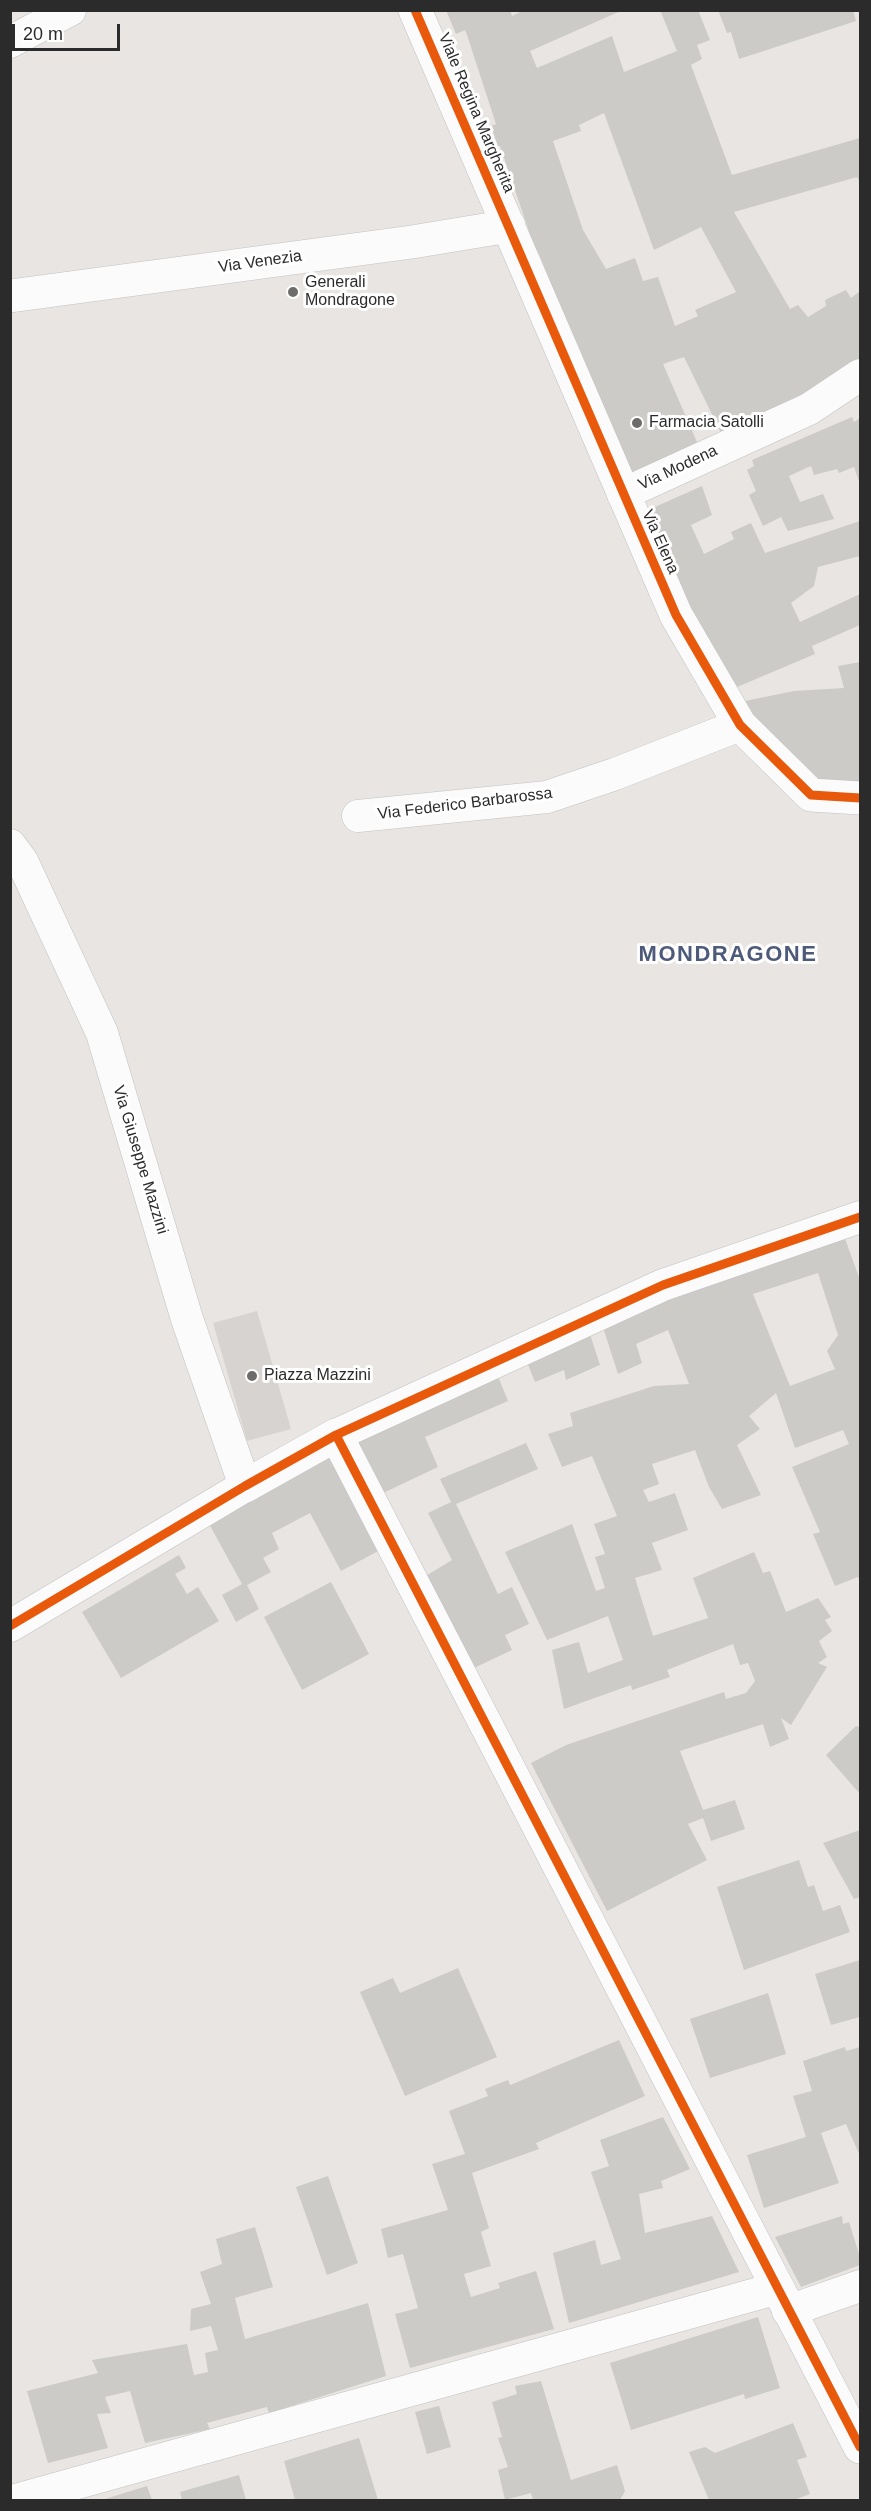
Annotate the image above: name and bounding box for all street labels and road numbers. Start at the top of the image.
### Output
street label: Viale Regina Margherita [434,30,518,196]
street label: Via Venezia [217,247,303,277]
street label: Via Modena [635,441,721,495]
street label: Via Elena [637,507,683,577]
street label: Via Federico Barbarossa [377,784,553,824]
street label: Via Giuseppe Mazzini [108,1083,172,1237]

